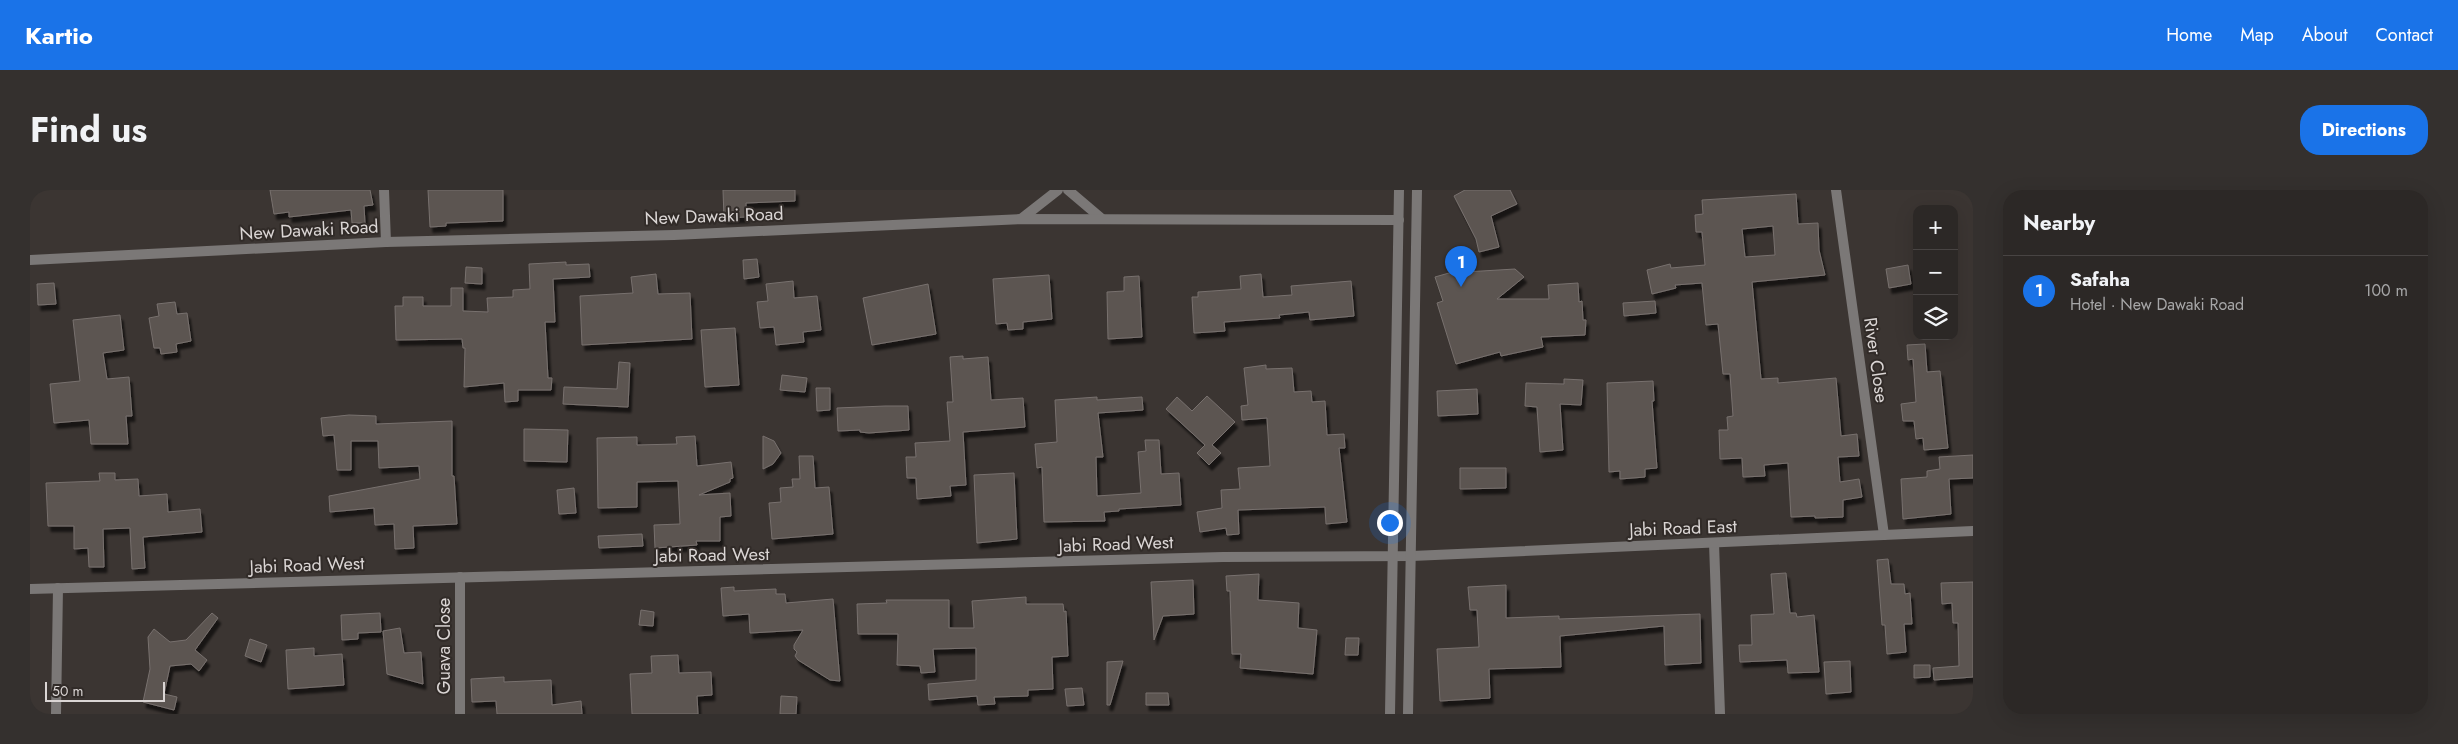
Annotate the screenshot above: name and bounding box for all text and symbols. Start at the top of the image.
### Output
text: Kartio [25,18,93,53]
text: Home [2166,22,2212,48]
text: Map [2240,22,2274,48]
text: About [2302,22,2347,48]
text: Contact [2375,22,2433,48]
text: Find us [30,105,147,155]
button: Directions [2300,105,2428,155]
street label: New Dawaki Road [644,201,784,231]
map controls [1913,205,1958,340]
button: + [1913,205,1958,250]
text: Nearby [2023,208,2095,238]
street label: New Dawaki Road [239,213,379,247]
pin: 1 [1445,246,1477,287]
button: − [1913,250,1958,295]
text: Safaha [2070,266,2130,293]
text: 1 [2035,279,2043,302]
text: 100 m [2364,279,2408,302]
text: Hotel · New Dawaki Road [2070,293,2244,316]
button: layers [1913,295,1958,340]
street label: River Close [1857,316,1895,404]
your location [1377,510,1403,536]
street label: Jabi Road East [1627,513,1738,543]
street label: Jabi Road West [1056,529,1174,559]
street label: Jabi Road West [652,541,770,569]
street label: Jabi Road West [247,550,365,580]
street label: Guava Close [431,598,457,694]
scale bar [45,679,165,702]
text: 50 m [52,681,83,701]

